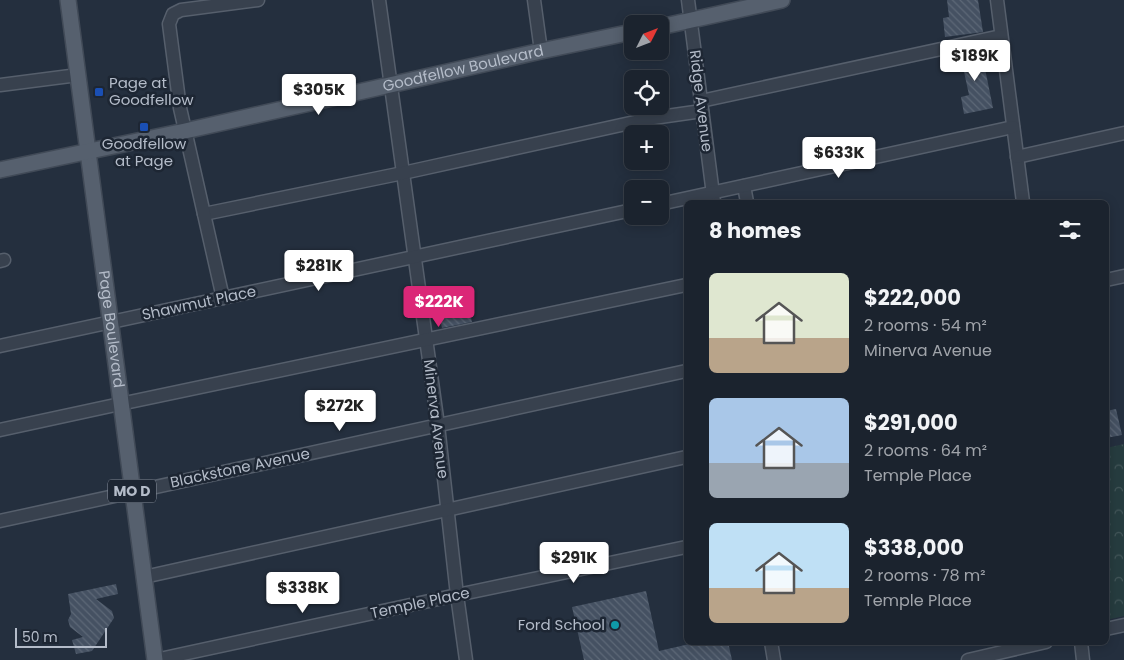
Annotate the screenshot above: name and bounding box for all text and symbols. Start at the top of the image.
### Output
north arrow [624,15,669,60]
map controls [624,15,669,225]
pin: $189K [940,39,1010,82]
street label: Goodfellow Boulevard [380,40,545,96]
text: $189K [951,44,999,67]
street label: Ridge Avenue [685,49,718,153]
button: locate [624,70,669,115]
place label: Page at Goodfellow [109,72,194,110]
pin: $305K [284,74,354,116]
text: $305K [293,78,345,101]
marker: Page at Goodfellow [93,86,105,98]
marker: Goodfellow at Page [138,121,150,133]
button: + [624,125,669,170]
place label: Goodfellow at Page [102,133,187,171]
pin: $633K [804,136,874,179]
text: $633K [813,141,865,164]
button: − [624,180,669,225]
text: 8 homes [709,216,801,245]
icon: filters [1056,216,1084,244]
pin: $281K [284,250,354,292]
text: $281K [295,254,343,277]
street label: Page Boulevard [94,269,130,389]
street label: Shawmut Place [140,280,258,325]
text: $222,000 [864,283,961,312]
pin: $222K [404,286,474,328]
text: $222K [414,290,464,313]
icon: home [749,293,809,353]
text: 2 rooms · 54 m² [864,314,987,337]
text: Minerva Avenue [864,339,992,362]
street label: Minerva Avenue [419,358,454,480]
pin: $272K [305,390,375,432]
text: $272K [316,394,364,417]
text: $291,000 [864,408,958,437]
icon: home [749,418,809,478]
text: 2 rooms · 64 m² [864,439,987,462]
street label: Blackstone Avenue [168,442,312,493]
text: Temple Place [864,464,972,487]
road number: MO D [108,480,156,502]
text: $338,000 [864,533,964,562]
pin: $291K [539,542,609,584]
icon: home [749,543,809,603]
text: $291K [551,546,597,569]
text: 2 rooms · 78 m² [864,564,986,587]
pin: $338K [268,572,338,614]
text: $338K [277,576,329,599]
street label: Temple Place [368,582,471,623]
text: Temple Place [864,589,972,612]
place label: Ford School [518,614,605,635]
marker: Ford School [609,619,621,631]
scale bar [15,625,108,648]
text: 50 m [22,627,58,647]

